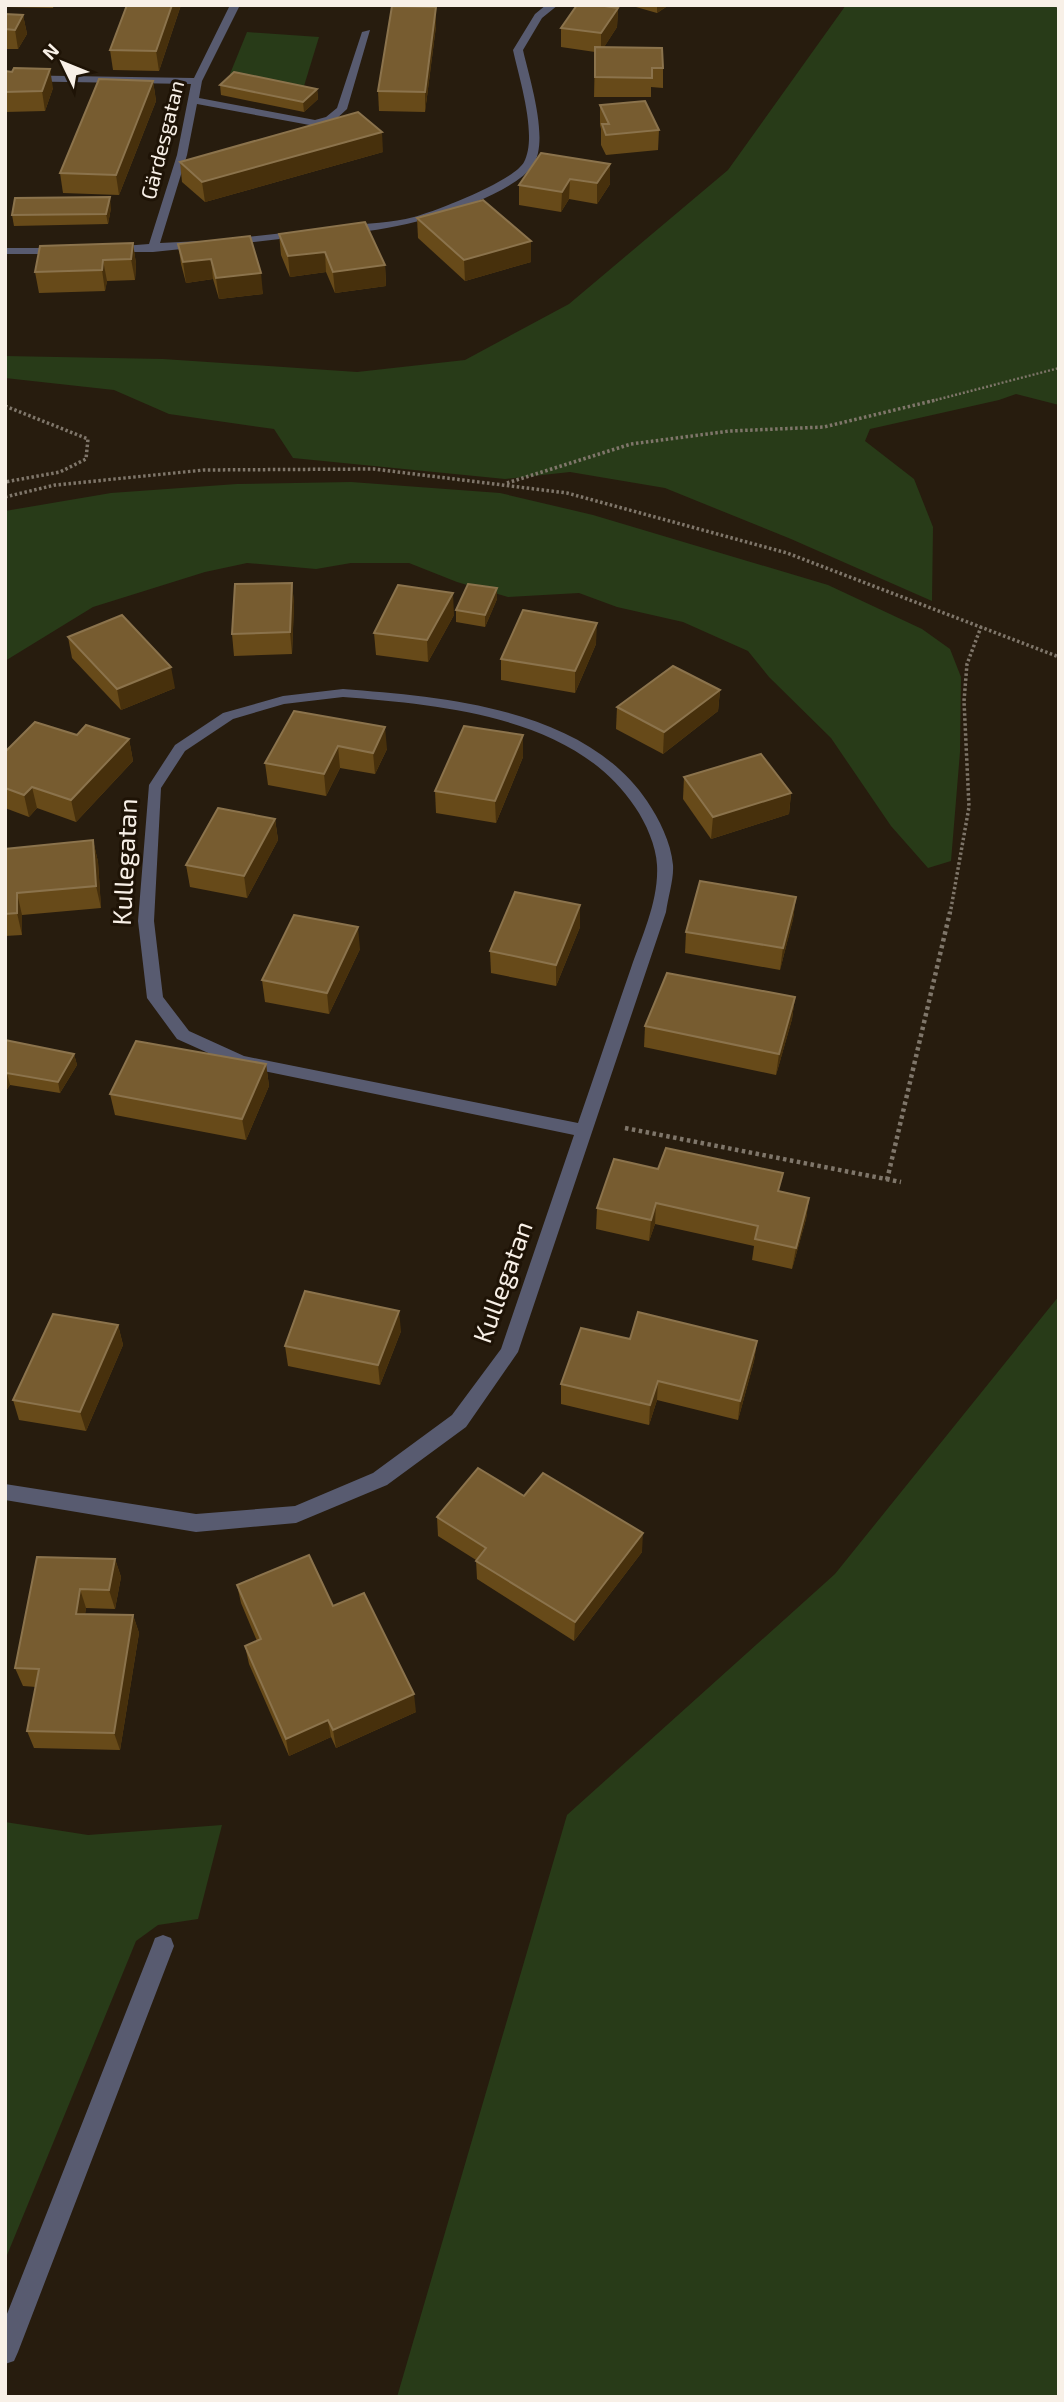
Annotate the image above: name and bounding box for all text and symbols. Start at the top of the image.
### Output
north arrow [28,28,98,98]
text: N [37,38,63,64]
street label: Gärdesgatan [135,78,188,202]
street label: Kullegatan [105,797,142,926]
street label: Kullegatan [465,1216,538,1347]

